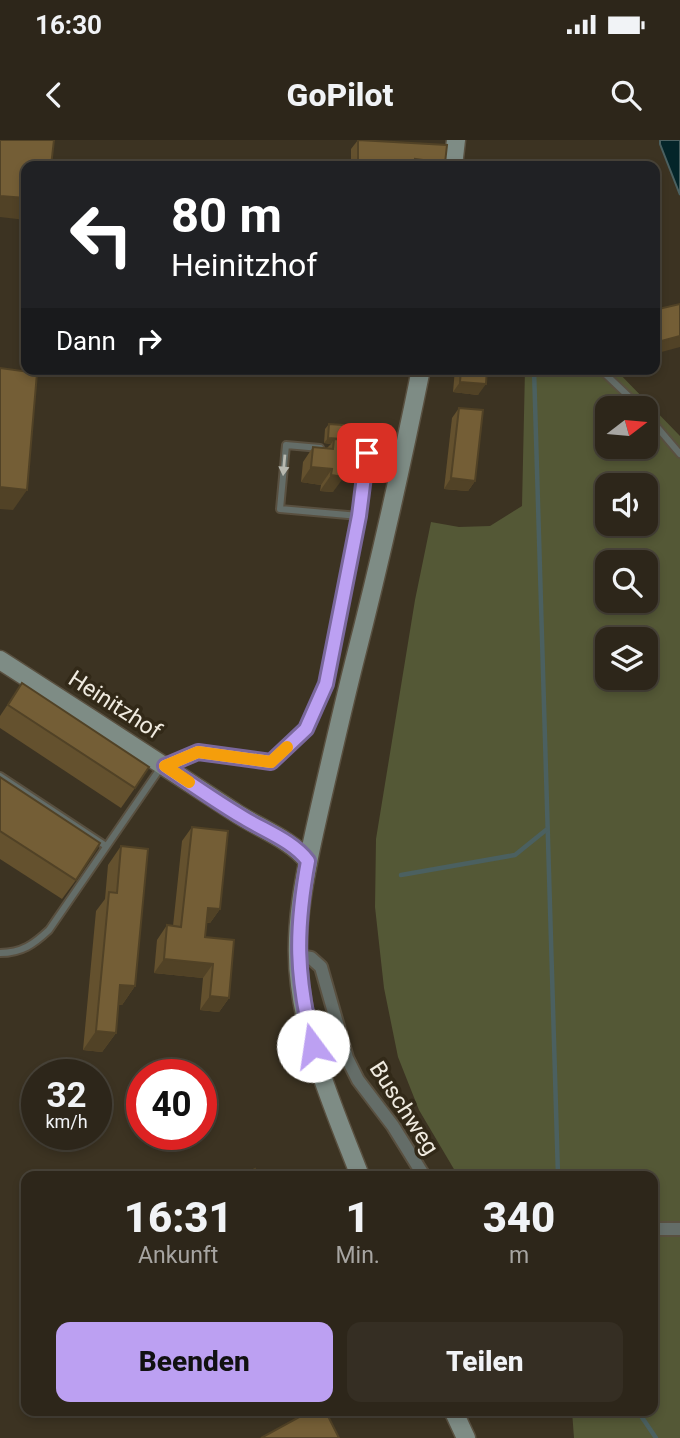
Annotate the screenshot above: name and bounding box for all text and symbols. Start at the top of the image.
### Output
text: 16:30 [35,10,102,40]
icon: back [35,76,73,114]
text: GoPilot [287,76,393,114]
icon: search [607,76,645,114]
text: 80 m [171,187,282,244]
icon: left [56,189,147,280]
text: Heinitzhof [171,246,317,284]
icon: right [130,322,168,360]
text: Dann [56,326,116,356]
north arrow [595,396,658,458]
map controls [595,396,658,690]
pin [337,423,397,483]
icon: arrive [348,434,386,472]
one-way arrow [278,455,289,477]
button: sound [595,473,658,536]
button: search [595,550,658,613]
button: layers [595,627,658,690]
street label: Heinitzhof [64,665,167,746]
position arrow [276,1009,350,1083]
street label: Buschweg [364,1056,444,1160]
speed limit sign: 40 [126,1059,217,1150]
text: 32 [46,1075,87,1116]
text: km/h [45,1111,88,1132]
text: 16:31 [124,1193,233,1242]
text: 1 [346,1193,370,1242]
text: 340 [483,1193,555,1242]
text: Ankunft [138,1242,218,1269]
text: Min. [335,1242,380,1269]
text: m [509,1242,529,1269]
button: Beenden [56,1322,333,1402]
button: Teilen [347,1322,623,1402]

